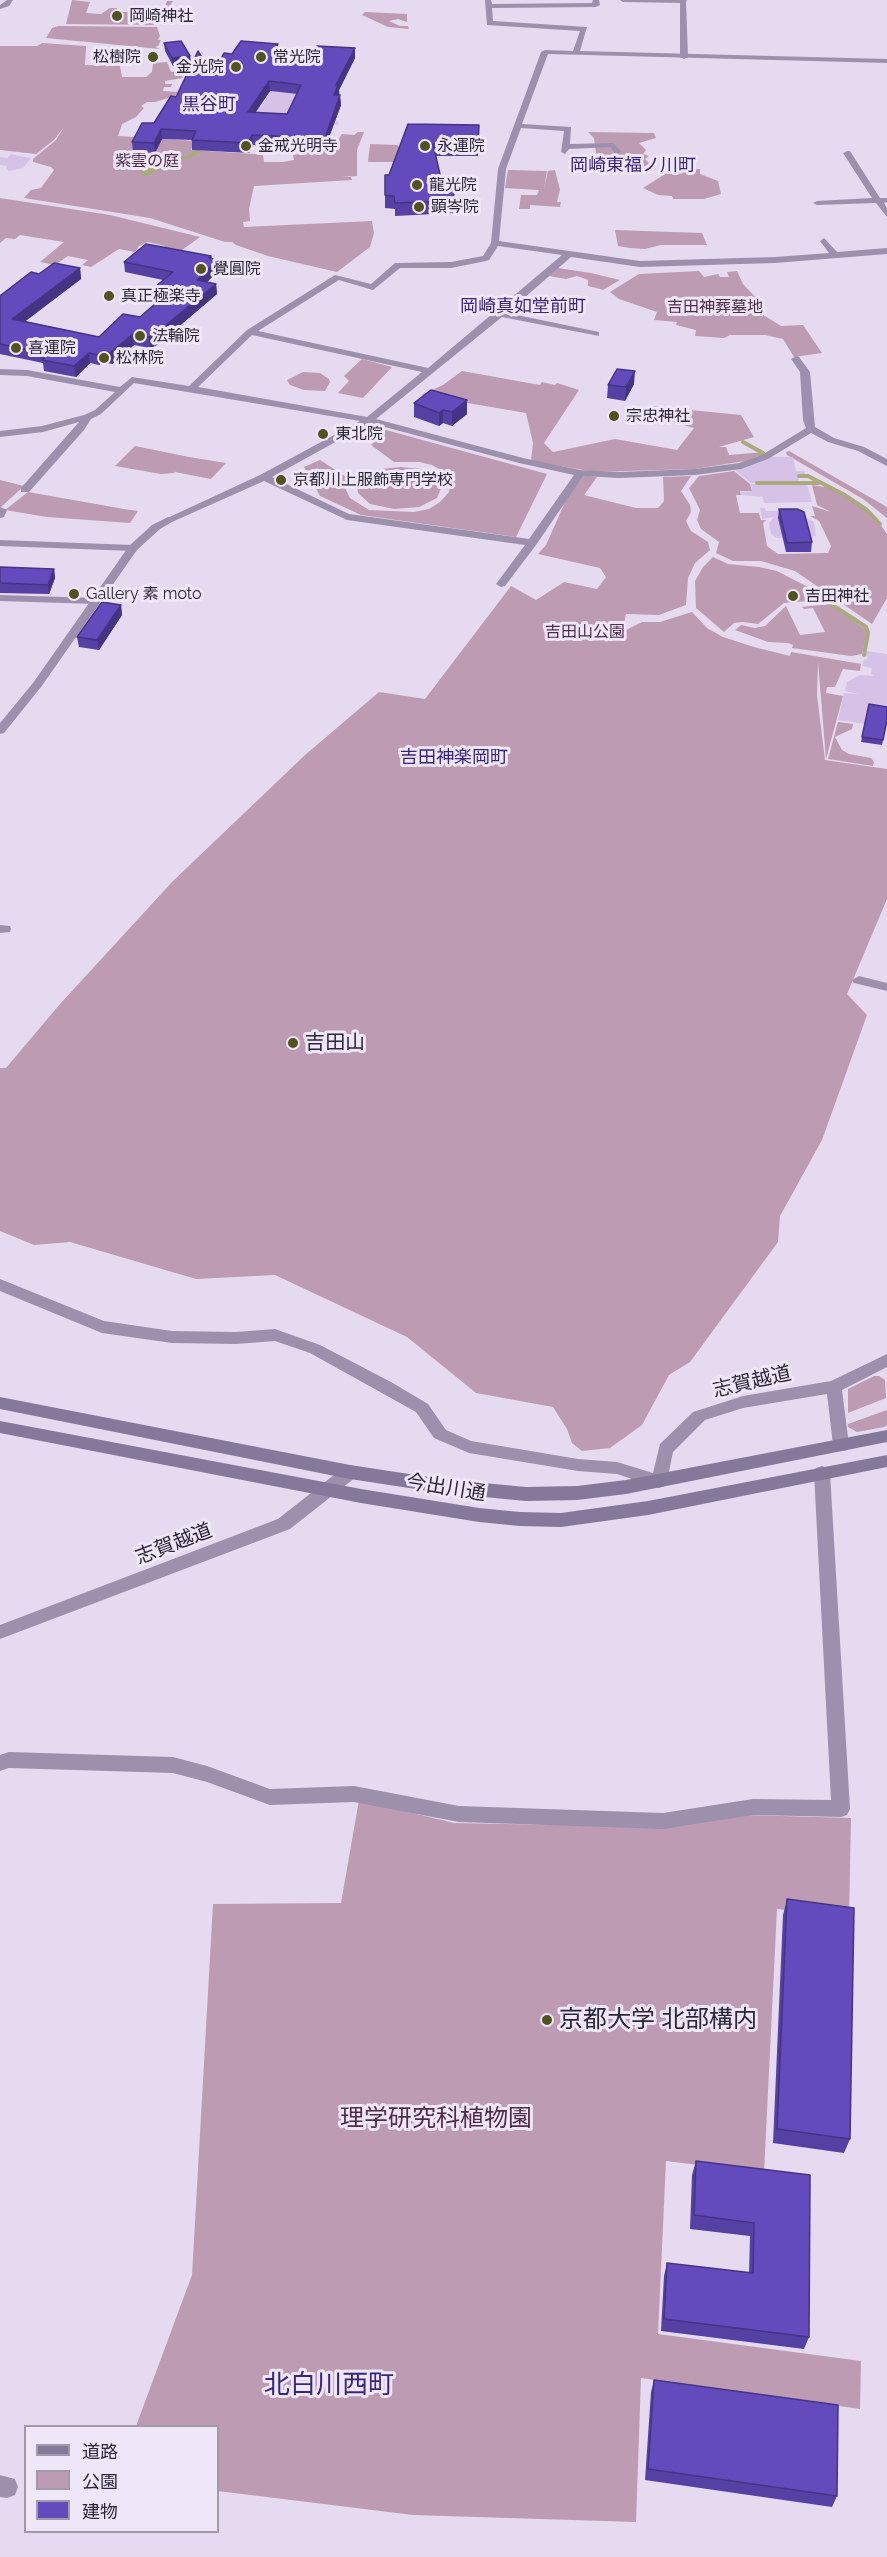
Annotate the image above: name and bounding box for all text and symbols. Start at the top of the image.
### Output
place label: 岡崎神社 [129,6,193,26]
marker: 岡崎神社 [110,9,124,23]
place label: 松樹院 [93,47,141,67]
place label: 常光院 [273,47,321,67]
marker: 松樹院 [146,50,160,64]
marker: 常光院 [254,50,268,64]
place label: 金光院 [176,57,224,77]
marker: 金光院 [229,60,243,74]
district label: 黒谷町 [182,94,236,116]
place label: 金戒光明寺 [258,136,338,156]
place label: 永運院 [437,136,485,156]
marker: 金戒光明寺 [239,139,253,153]
marker: 永運院 [418,139,432,153]
park label: 紫雲の庭 [115,151,179,171]
district label: 岡崎東福ノ川町 [570,155,696,177]
place label: 龍光院 [429,175,477,195]
marker: 龍光院 [410,178,424,192]
place label: 顕岑院 [431,197,479,217]
marker: 顕岑院 [412,200,426,214]
place label: 覺圓院 [213,259,261,279]
marker: 覺圓院 [194,262,208,276]
place label: 真正極楽寺 [121,286,201,306]
marker: 真正極楽寺 [102,289,116,303]
district label: 岡崎真如堂前町 [460,296,586,318]
park label: 吉田神葬墓地 [667,297,763,317]
place label: 法輪院 [152,326,200,346]
marker: 法輪院 [133,329,147,343]
place label: 喜運院 [28,338,76,358]
marker: 喜運院 [9,341,23,355]
place label: 松林院 [116,348,164,368]
marker: 松林院 [97,351,111,365]
place label: 宗忠神社 [626,406,690,426]
marker: 宗忠神社 [607,409,621,423]
place label: 東北院 [335,424,383,444]
marker: 東北院 [316,427,330,441]
place label: 京都川上服飾専門学校 [293,470,453,490]
marker: 京都川上服飾専門学校 [274,473,288,487]
place label: Gallery 素 moto [86,584,202,604]
place label: 吉田神社 [805,586,869,606]
marker: Gallery 素 moto [67,587,81,601]
marker: 吉田神社 [786,589,800,603]
park label: 吉田山公園 [545,622,625,642]
district label: 吉田神楽岡町 [400,747,508,769]
place label: 吉田山 [305,1031,365,1055]
marker: 吉田山 [286,1036,300,1050]
street label: 志賀越道 [710,1361,794,1403]
street label: 今出川通 [405,1470,487,1506]
street label: 志賀越道 [132,1518,216,1570]
place label: 京都大学 北部構内 [559,2006,757,2034]
marker: 京都大学 北部構内 [540,2013,554,2027]
park label: 理学研究科植物園 [340,2105,532,2133]
district label: 北白川西町 [264,2369,394,2401]
legend [24,2425,219,2533]
text: 道路 [82,2441,118,2462]
text: 公園 [82,2471,118,2492]
text: 建物 [82,2501,118,2522]

